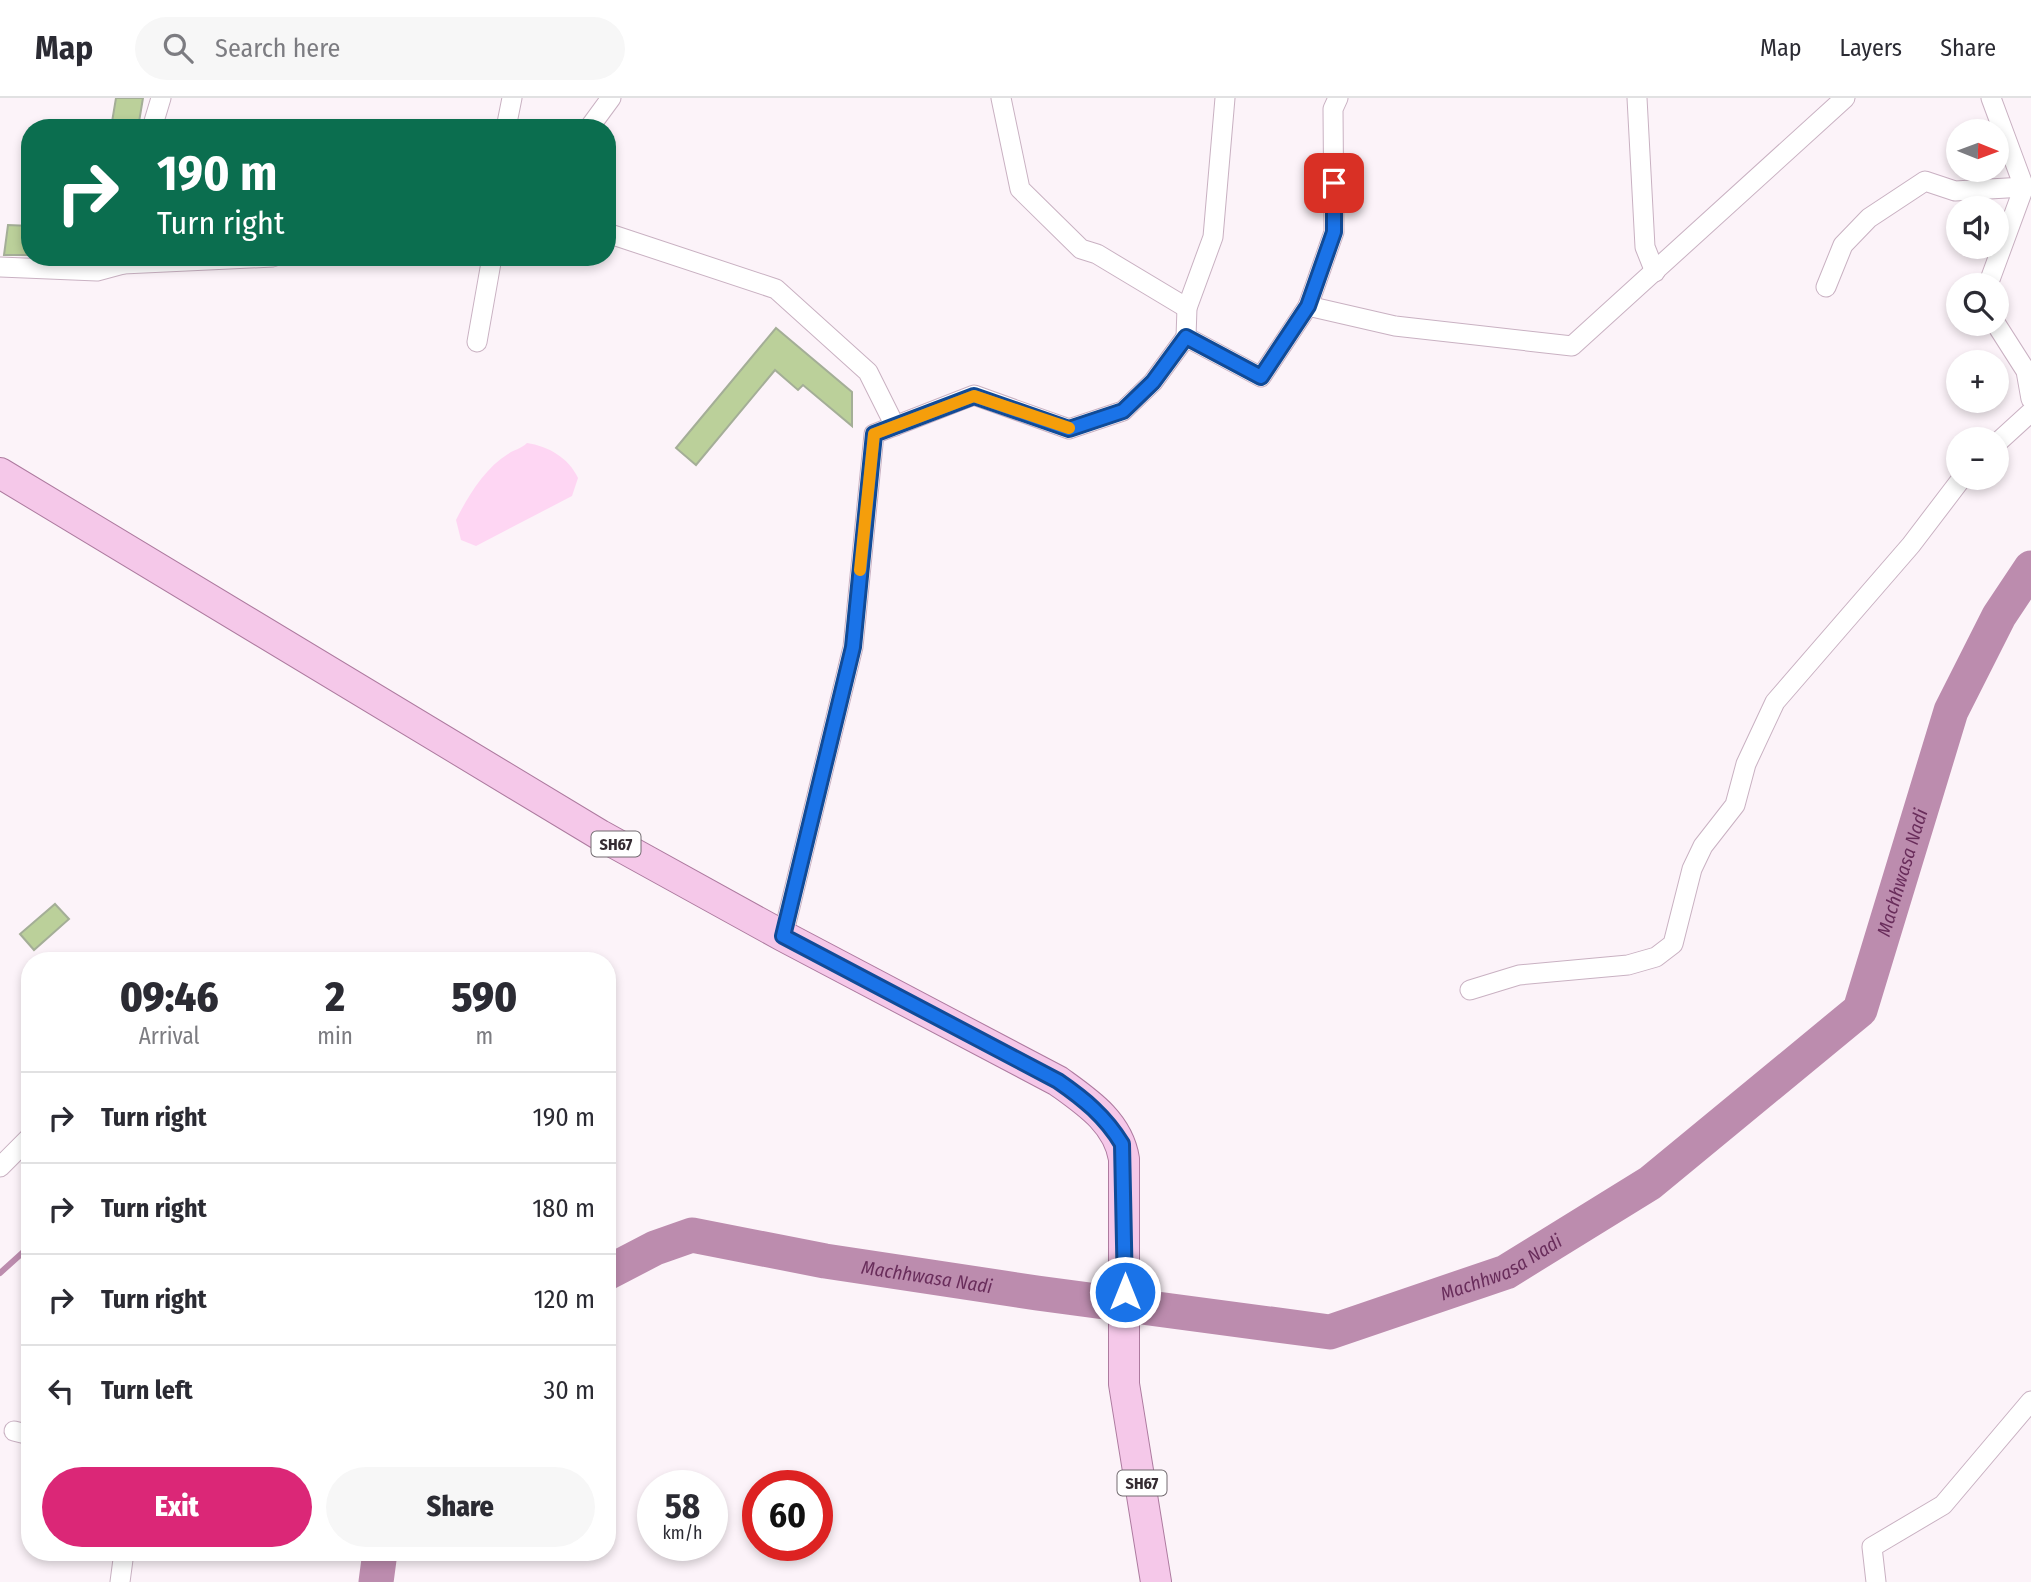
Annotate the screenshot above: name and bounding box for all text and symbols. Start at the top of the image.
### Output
search box [135,17,625,80]
text: Map [35,28,93,68]
icon: search [159,29,197,67]
text: Search here [215,33,340,64]
text: Map [1760,34,1802,62]
text: Layers [1840,34,1902,62]
text: Share [1940,34,1996,62]
north arrow [1946,119,2009,182]
map controls [1946,119,2009,490]
text: 190 m [157,144,277,203]
icon: right [42,147,133,238]
pin [1304,153,1364,213]
icon: arrive [1315,164,1353,202]
button: sound [1946,196,2009,259]
text: Turn right [157,204,284,242]
button: search [1946,273,2009,336]
button: + [1946,350,2009,413]
button: − [1946,427,2009,490]
water label: Machhwasa Nadi [1872,806,1932,939]
road number: SH67 [592,832,640,856]
text: 09:46 [120,972,219,1022]
text: 2 [325,972,345,1022]
text: 590 [451,972,517,1022]
text: Arrival [139,1022,200,1050]
text: min [317,1022,353,1050]
text: m [476,1022,493,1050]
icon: right [42,1099,80,1137]
text: Turn right [101,1102,207,1133]
text: 190 m [533,1102,595,1133]
icon: right [42,1190,80,1228]
text: Turn right [101,1193,207,1224]
text: 180 m [532,1193,595,1224]
water label: Machhwasa Nadi [1437,1229,1566,1305]
water label: Machhwasa Nadi [860,1255,994,1298]
position arrow [1088,1255,1162,1329]
icon: right [42,1281,80,1319]
text: Turn right [101,1284,207,1315]
text: 120 m [534,1284,595,1315]
icon: left [42,1372,80,1410]
text: Turn left [101,1375,193,1406]
text: 30 m [544,1375,595,1406]
button: Exit [42,1467,312,1547]
button: Share [326,1467,595,1547]
speed limit sign: 60 [742,1470,833,1561]
road number: SH67 [1118,1470,1166,1496]
text: 58 [665,1485,700,1527]
text: km/h [662,1522,703,1544]

